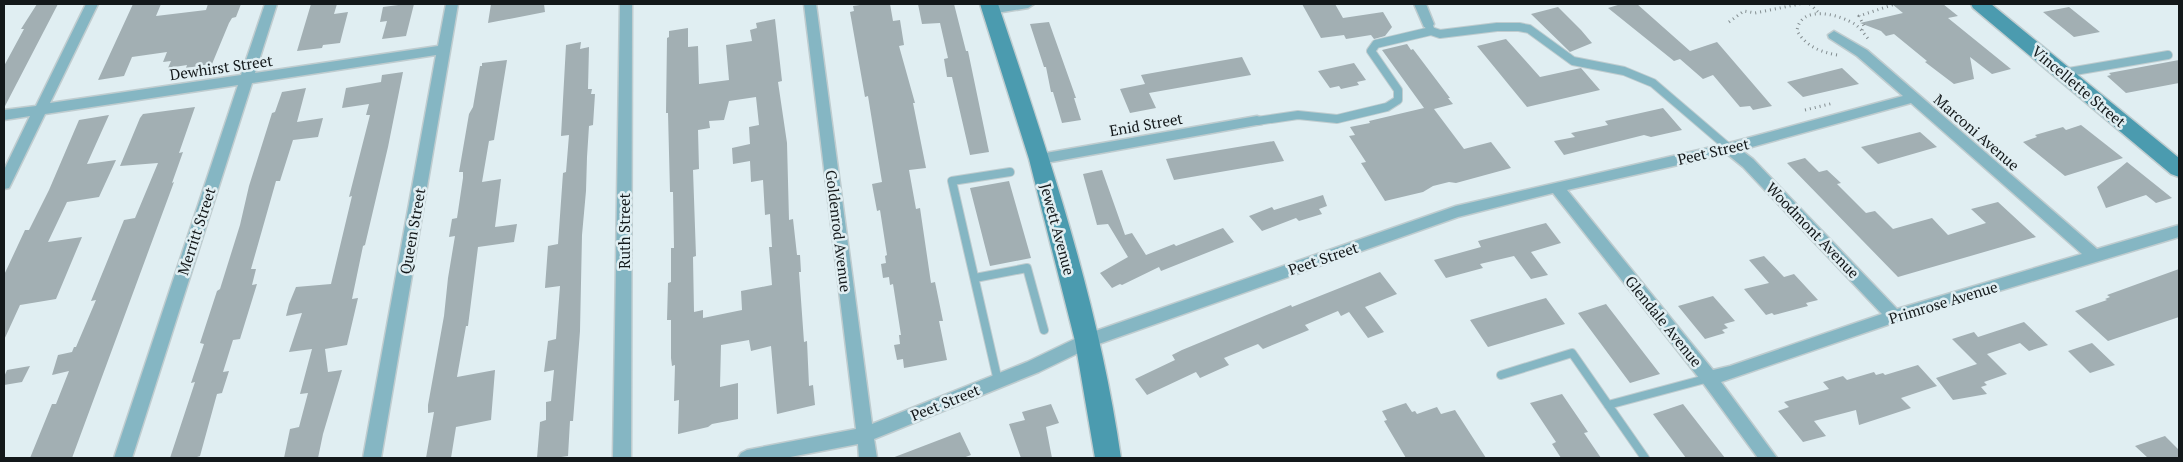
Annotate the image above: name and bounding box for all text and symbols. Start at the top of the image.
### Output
street label: Vincellette Street [2028,41,2131,131]
street label: Dewhirst Street [168,50,274,84]
street label: Marconi Avenue [1930,89,2024,175]
street label: Enid Street [1108,108,1185,140]
street label: Peet Street [1675,133,1751,169]
street label: Goldenrod Avenue [822,169,856,293]
street label: Woodmont Avenue [1762,178,1864,282]
street label: Jewett Avenue [1036,181,1080,277]
street label: Merritt Street [172,184,220,278]
street label: Queen Street [395,186,430,276]
street label: Ruth Street [614,192,634,269]
street label: Peet Street [1285,237,1361,279]
street label: Glendale Avenue [1621,271,1707,371]
street label: Primrose Avenue [1886,276,2000,328]
street label: Peet Street [907,379,983,425]

